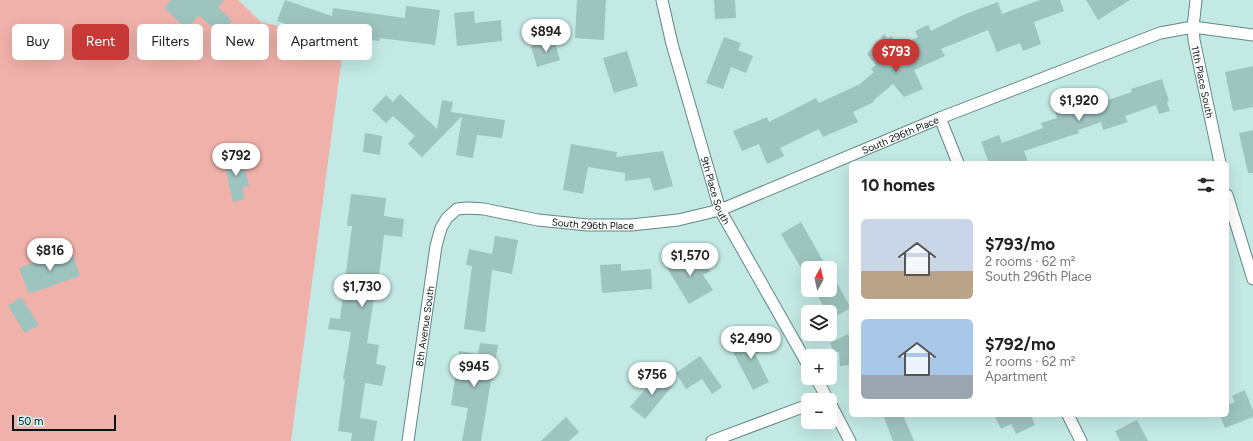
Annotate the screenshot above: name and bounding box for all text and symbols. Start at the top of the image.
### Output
pin: $894 [522,19,570,53]
chip: Buy [12,24,64,60]
chip: Rent [72,24,129,60]
chip: Filters [137,24,203,60]
chip: New [211,24,269,60]
chip: Apartment [277,24,372,60]
text: $894 [531,24,561,39]
pin: $793 [872,39,920,73]
text: $793 [881,44,911,59]
street label: 11th Place South [1189,45,1217,120]
pin: $1,920 [1046,88,1112,122]
text: $1,920 [1059,93,1099,108]
street label: South 296th Place [860,113,941,156]
pin: $792 [212,143,260,177]
text: $792 [221,148,251,163]
street label: 9th Place South [698,155,734,227]
icon: filters [1195,174,1217,196]
text: 10 homes [861,175,935,195]
street label: South 296th Place [551,215,635,232]
text: $793/mo [985,234,1055,254]
icon: home [893,235,941,283]
pin: $816 [26,238,74,272]
text: $816 [36,243,64,258]
pin: $1,570 [657,243,723,277]
text: $1,570 [670,248,710,263]
text: 2 rooms · 62 m² [985,254,1075,269]
north arrow [801,261,837,297]
map controls [801,261,837,429]
text: South 296th Place [985,269,1092,284]
pin: $1,730 [329,274,395,308]
text: $1,730 [343,279,381,294]
street label: 8th Avenue South [412,285,437,367]
button: layers [801,305,837,341]
pin: $2,490 [718,326,784,360]
text: $2,490 [730,331,772,346]
text: $792/mo [985,334,1056,354]
icon: home [893,335,941,383]
button: + [801,349,837,385]
pin: $945 [450,354,498,388]
text: 2 rooms · 62 m² [985,354,1075,369]
text: $945 [459,359,489,374]
pin: $756 [628,362,676,396]
text: $756 [637,367,667,382]
text: Apartment [985,369,1048,384]
button: − [801,393,837,429]
scale bar [12,413,116,432]
text: 50 m [18,415,43,428]

